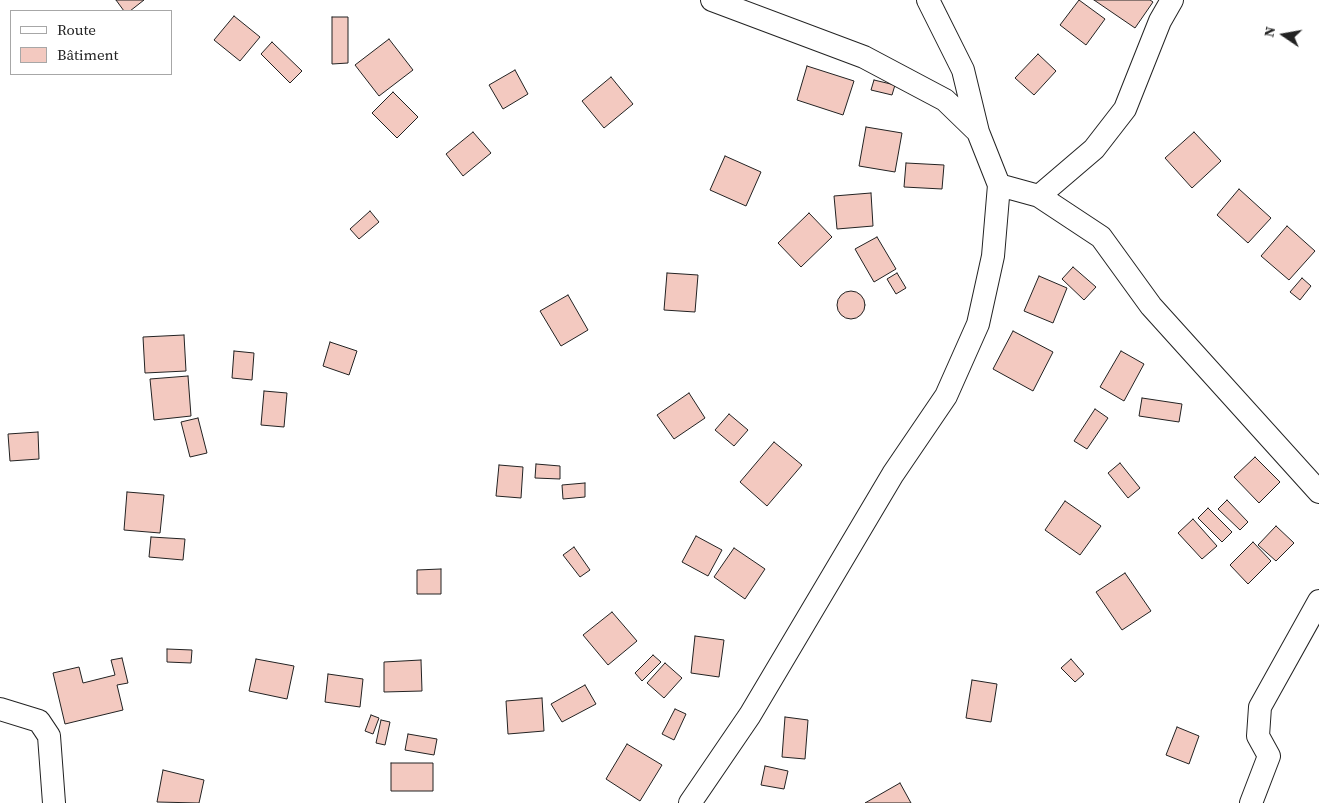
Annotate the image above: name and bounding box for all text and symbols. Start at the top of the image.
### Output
legend [10,10,172,75]
north arrow [1259,10,1309,60]
text: Route [57,19,96,40]
text: N [1258,25,1280,39]
text: Bâtiment [57,44,118,65]

